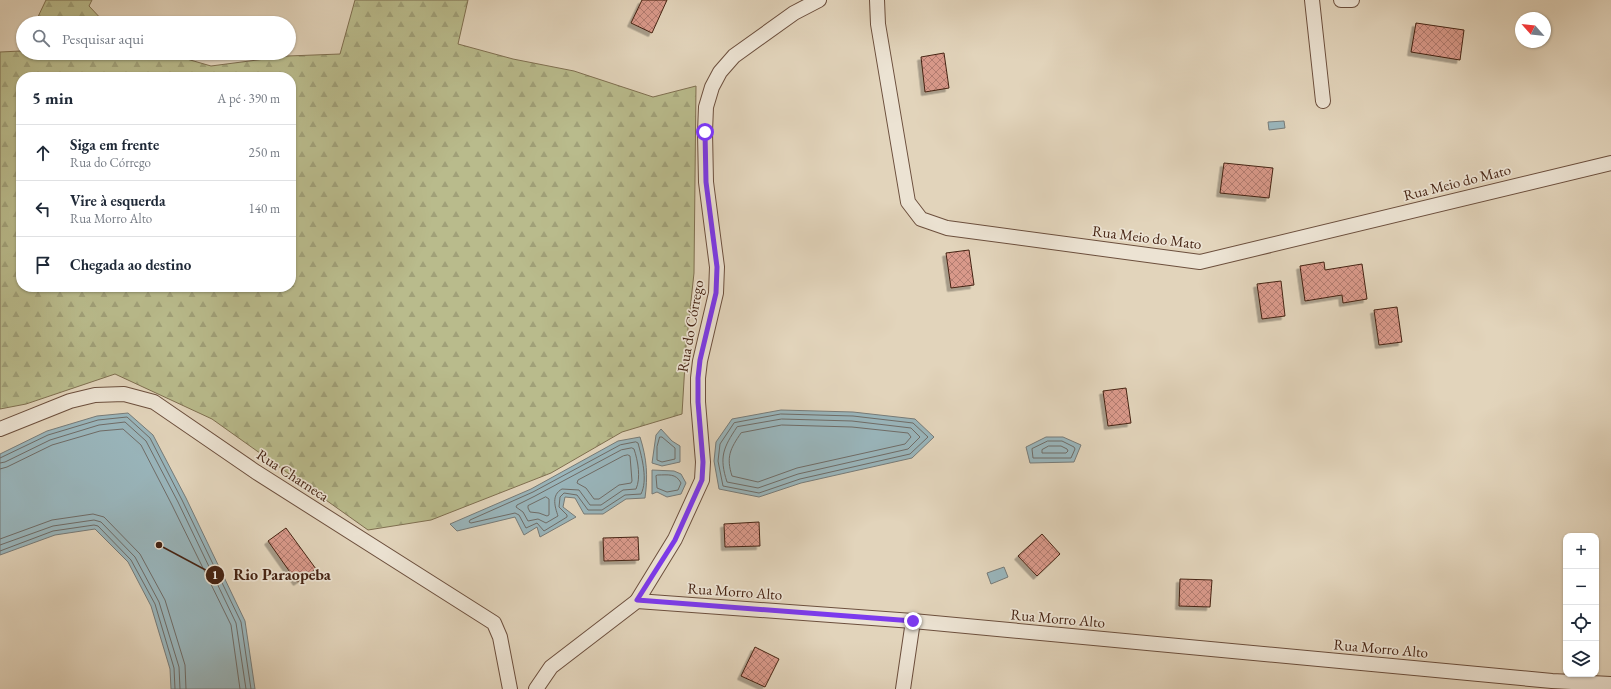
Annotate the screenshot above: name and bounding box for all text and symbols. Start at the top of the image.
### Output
north arrow [1515,12,1551,48]
search box [16,16,296,60]
icon: search [30,27,52,49]
text: Pesquisar aqui [62,29,144,48]
text: 5 min [32,87,73,109]
text: A pé · 390 m [217,90,280,107]
route start [696,123,714,141]
text: Siga em frente [70,135,159,154]
icon: ahead [32,142,54,164]
text: 250 m [249,144,280,161]
text: Rua do Córrego [70,154,151,171]
street label: Rua Meio do Mato [1401,159,1513,205]
text: Vire à esquerda [70,191,166,210]
icon: left [32,198,54,220]
text: 140 m [249,200,280,217]
text: Rua Morro Alto [70,210,152,227]
street label: Rua Meio do Mato [1091,221,1203,253]
icon: arrive [32,254,54,276]
text: Chegada ao destino [70,255,191,274]
street label: Rua do Córrego [673,278,707,374]
street label: Rua Charneca [253,445,333,505]
map controls [1563,533,1599,677]
button: + [1563,533,1599,569]
callout: Rio Paraopeba [205,561,339,589]
text: Rio Paraopeba [233,564,332,585]
text: 1 [212,567,218,583]
button: − [1563,569,1599,605]
street label: Rua Morro Alto [687,578,783,604]
street label: Rua Morro Alto [1010,604,1106,632]
button: locate [1563,605,1599,641]
route end [904,612,922,630]
street label: Rua Morro Alto [1333,634,1429,662]
button: layers [1563,641,1599,677]

